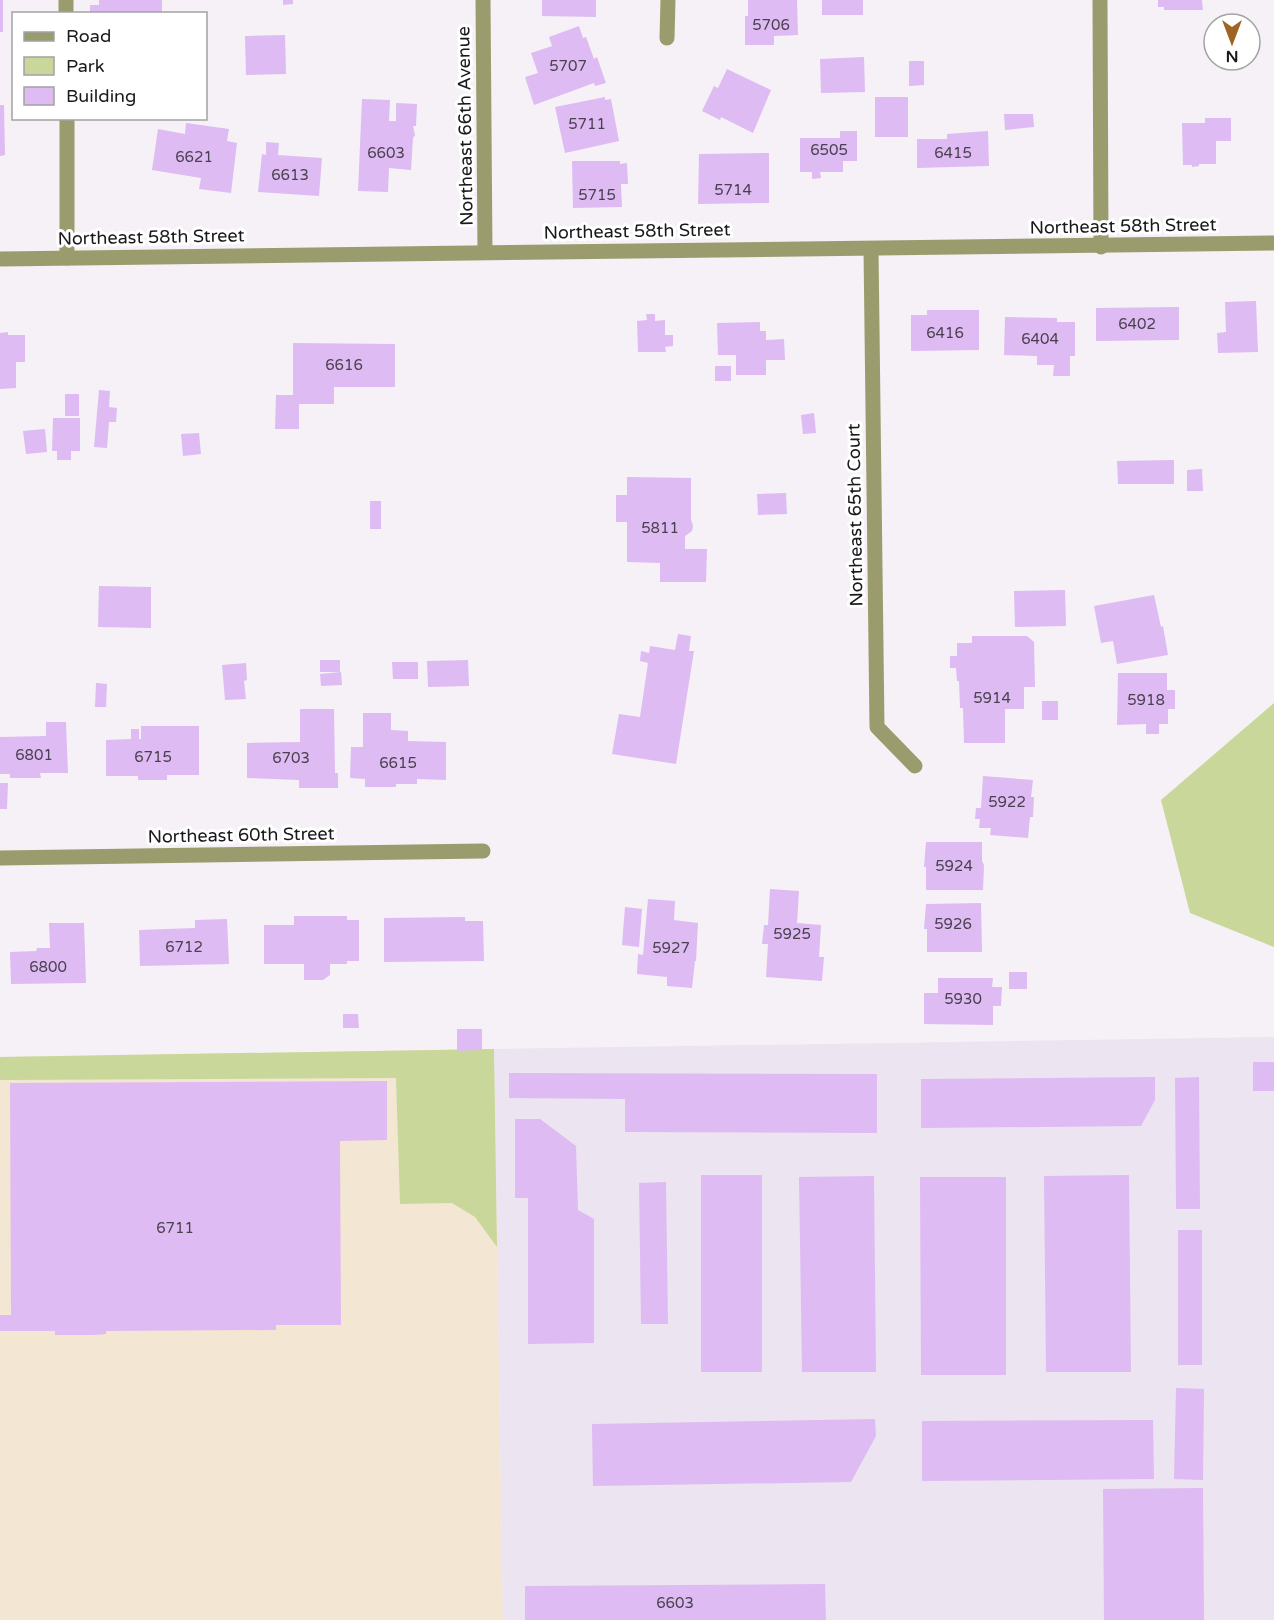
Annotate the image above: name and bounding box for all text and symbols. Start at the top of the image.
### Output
legend [12,12,207,120]
north arrow [1202,12,1262,72]
house number: 5706 [752,16,790,34]
text: Road [66,25,111,47]
street label: Northeast 66th Avenue [452,26,478,226]
text: N [1226,46,1238,66]
text: Park [66,55,105,77]
house number: 5707 [549,57,587,75]
text: Building [66,85,136,107]
house number: 5711 [568,115,606,133]
house number: 6505 [810,141,848,159]
house number: 6603 [367,144,405,162]
house number: 6415 [934,144,972,162]
house number: 6621 [175,148,213,166]
house number: 6613 [271,166,309,184]
house number: 5714 [714,181,752,199]
house number: 5715 [578,186,616,204]
street label: Northeast 58th Street [1029,213,1217,239]
street label: Northeast 58th Street [543,218,731,244]
street label: Northeast 58th Street [57,224,245,250]
house number: 6402 [1118,315,1156,333]
house number: 6416 [926,324,964,342]
house number: 6404 [1021,330,1059,348]
house number: 6616 [325,356,363,374]
street label: Northeast 65th Court [842,423,868,607]
house number: 5811 [641,519,679,537]
house number: 5914 [973,689,1011,707]
house number: 5918 [1127,691,1165,709]
house number: 6801 [15,746,53,764]
house number: 6715 [134,748,172,766]
house number: 6703 [272,749,310,767]
house number: 6615 [379,754,417,772]
house number: 5922 [988,793,1026,811]
street label: Northeast 60th Street [147,822,335,848]
house number: 5924 [935,857,973,875]
house number: 5926 [934,915,972,933]
house number: 5925 [773,925,811,943]
house number: 6712 [165,938,203,956]
house number: 5927 [652,939,690,957]
house number: 6800 [29,958,67,976]
house number: 5930 [944,990,982,1008]
house number: 6711 [156,1219,194,1237]
house number: 6603 [656,1594,694,1612]

